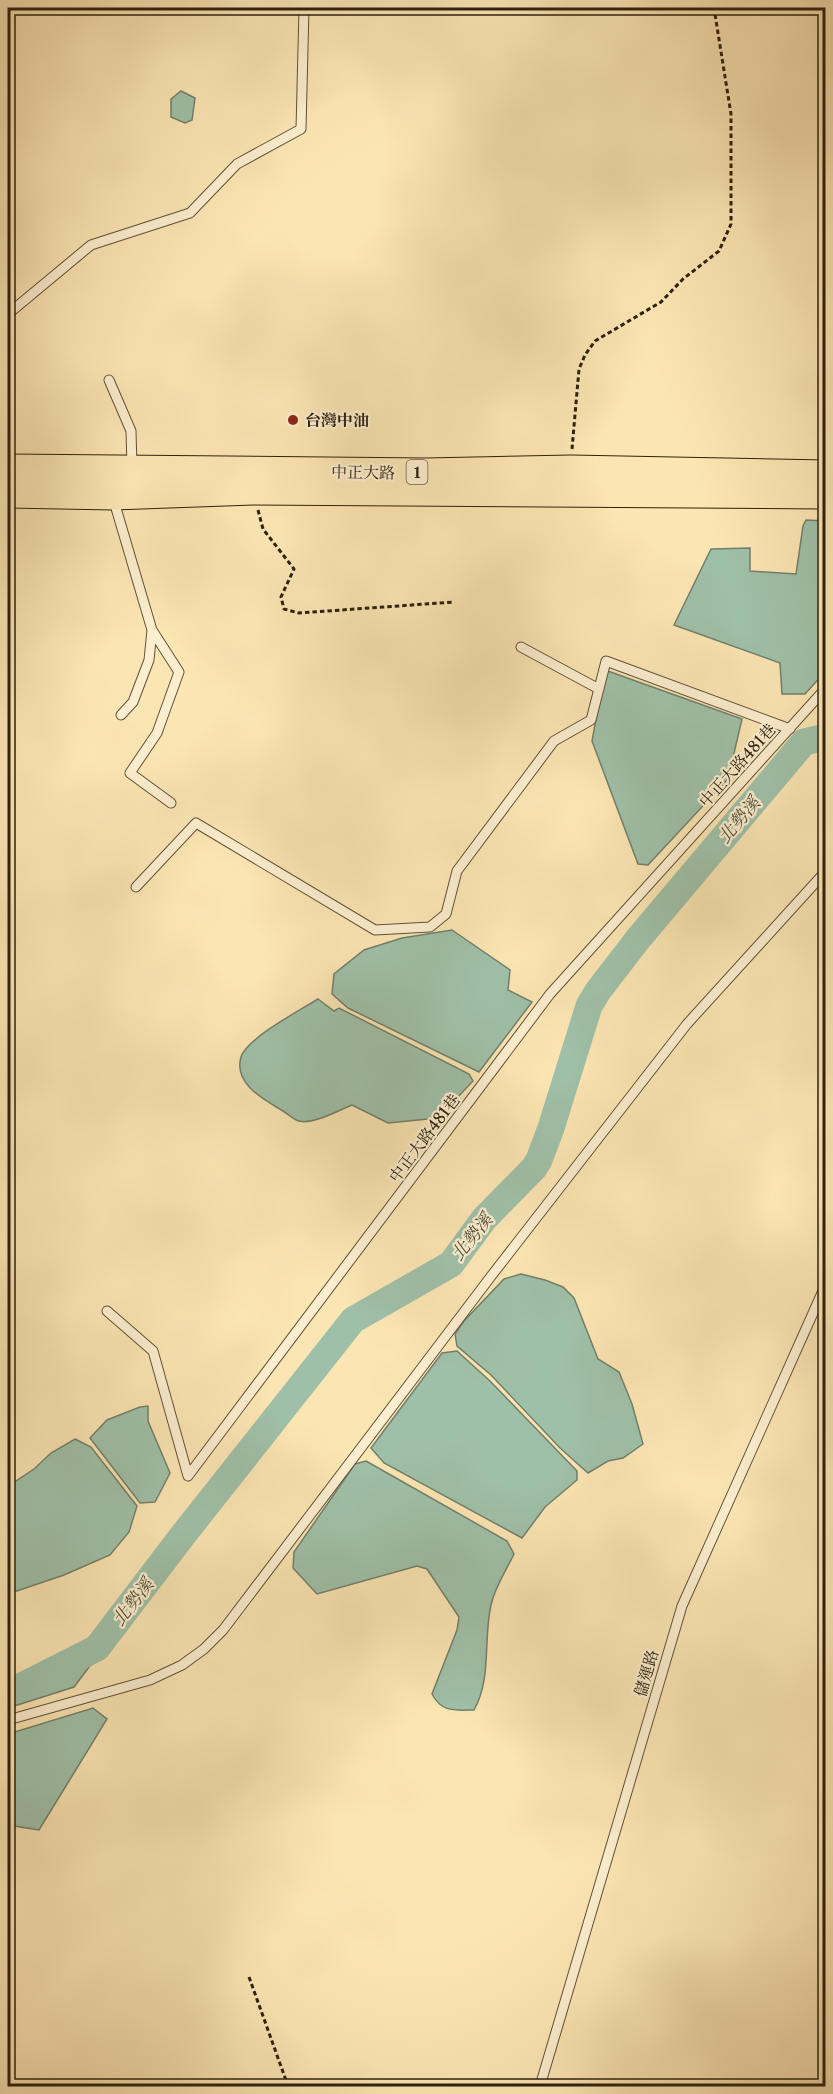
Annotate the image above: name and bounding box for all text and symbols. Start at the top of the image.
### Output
place label: 台灣中油 [305,410,369,430]
marker: 台灣中油 [286,413,300,427]
road number: 1 [406,460,428,484]
street label: 中正大路 [331,461,395,483]
street label: 中正大路481巷 [694,719,780,811]
water label: 北勢溪 [713,791,766,848]
street label: 中正大路481巷 [384,1090,464,1186]
water label: 北勢溪 [446,1208,499,1265]
water label: 北勢溪 [108,1572,160,1630]
street label: 儲運路 [630,1647,662,1699]

